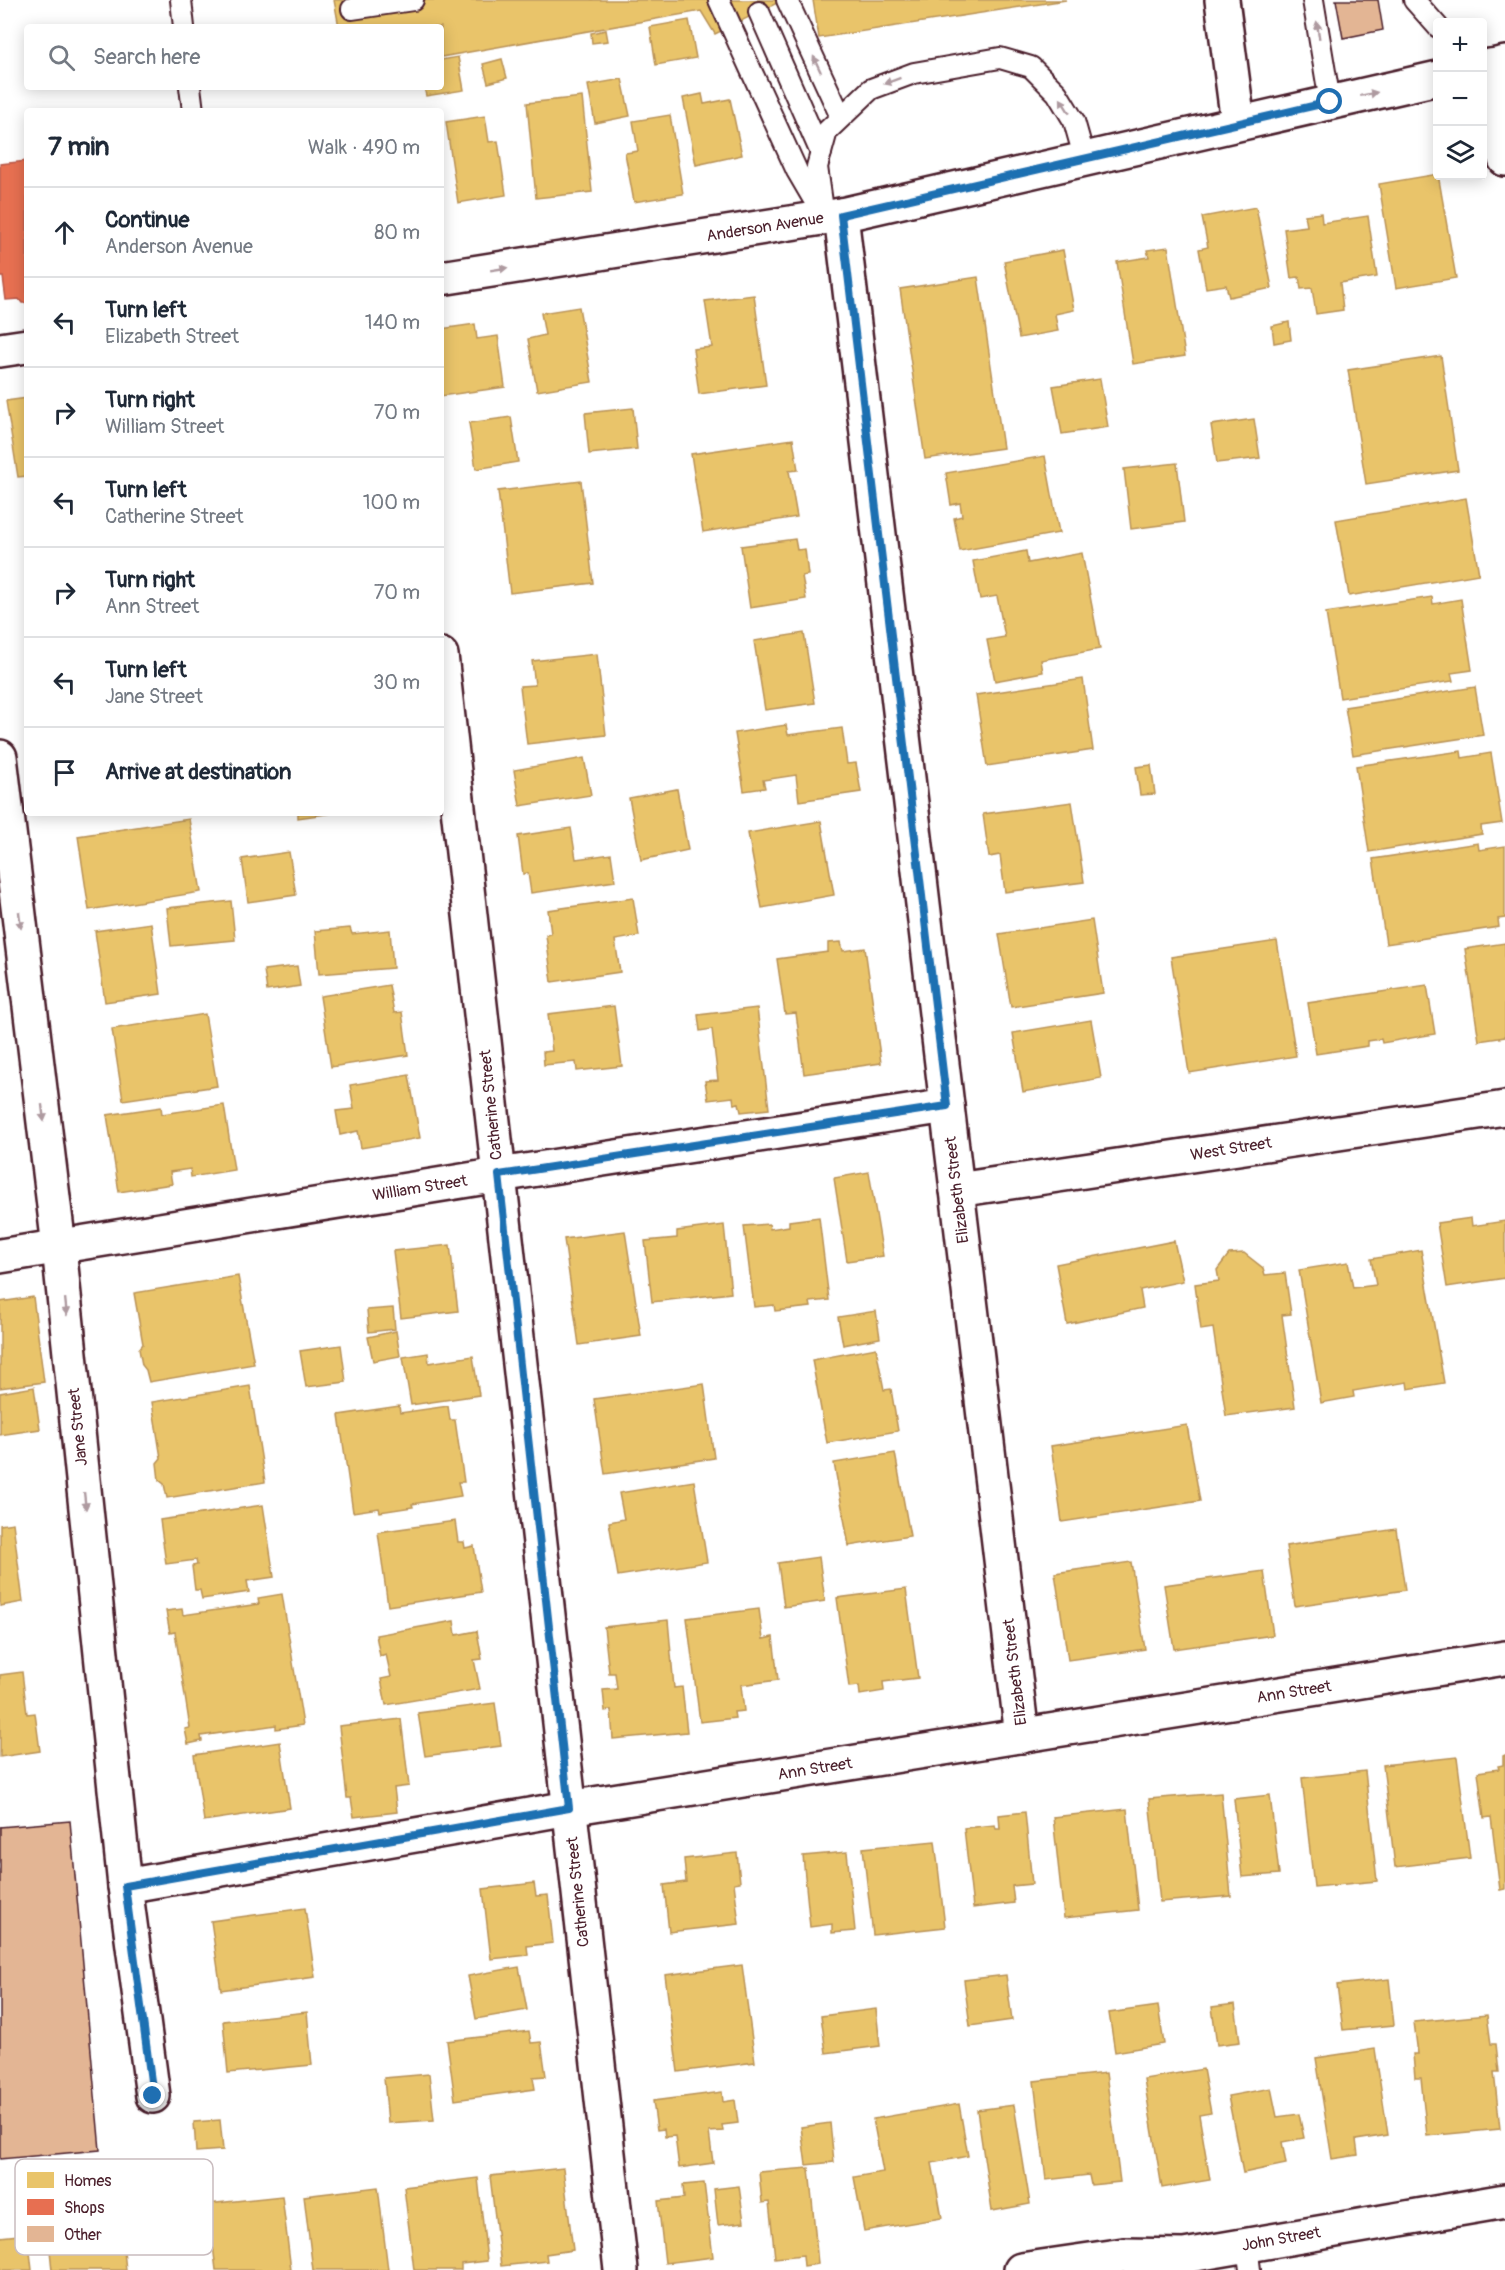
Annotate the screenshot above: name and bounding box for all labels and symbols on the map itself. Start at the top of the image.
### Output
one-way arrow [1313,21,1322,40]
one-way arrow [812,55,821,72]
one-way arrow [883,77,901,87]
route start [1316,88,1342,114]
one-way arrow [1360,89,1379,98]
one-way arrow [1059,98,1070,114]
street label: Anderson Avenue [705,208,825,246]
one-way arrow [489,265,508,274]
one-way arrow [15,910,24,929]
street label: Catherine Street [475,1048,507,1161]
one-way arrow [38,1104,48,1123]
street label: West Street [1189,1133,1274,1165]
street label: Elizabeth Street [940,1135,973,1244]
street label: William Street [371,1171,469,1205]
one-way arrow [61,1297,70,1316]
street label: Jane Street [64,1386,92,1467]
one-way arrow [80,1491,90,1510]
street label: Elizabeth Street [998,1617,1031,1726]
street label: Ann Street [1255,1676,1333,1708]
street label: Ann Street [776,1753,854,1785]
street label: Catherine Street [562,1835,594,1948]
route end [139,2082,165,2108]
legend [15,2159,213,2255]
text: Homes [64,2171,112,2191]
text: Shops [64,2198,104,2218]
street label: John Street [1240,2222,1323,2256]
text: Other [64,2225,102,2245]

